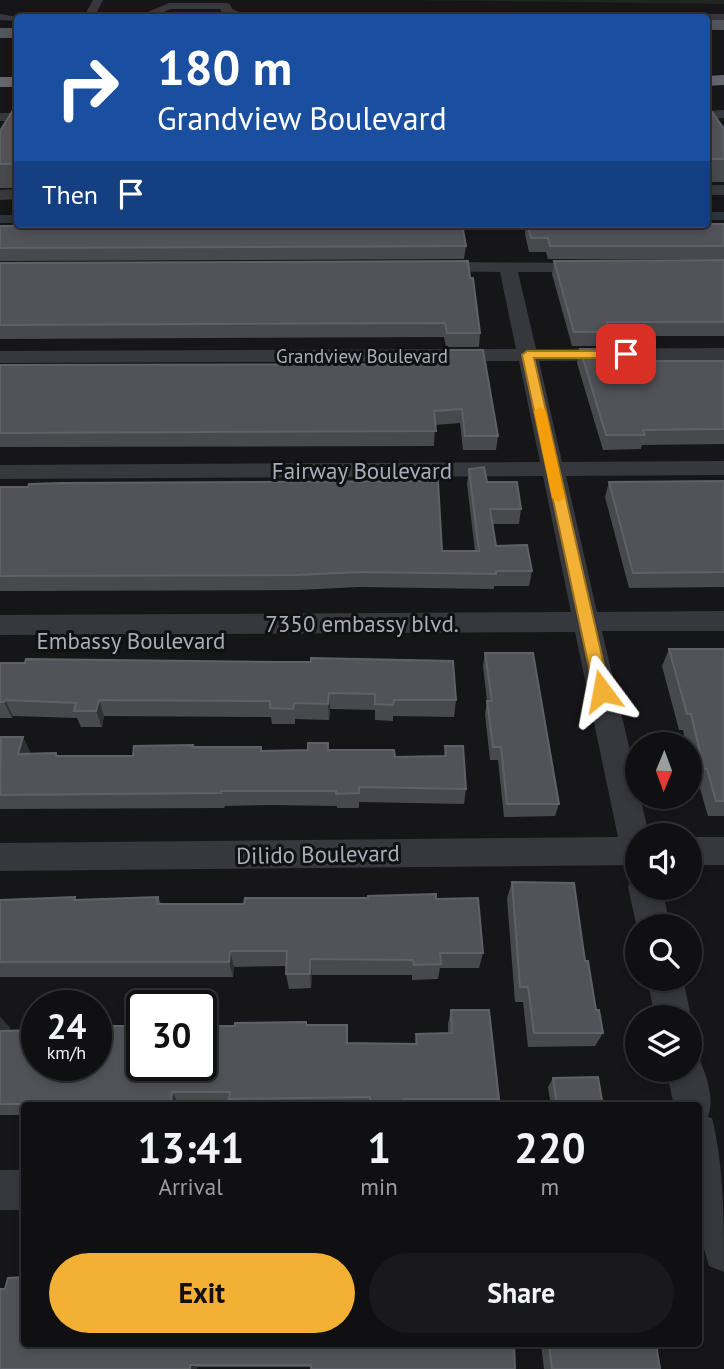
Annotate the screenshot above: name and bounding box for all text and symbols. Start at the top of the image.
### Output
text: 180 m [157,35,292,99]
icon: right [42,42,133,133]
text: Grandview Boulevard [157,97,447,139]
icon: arrive [112,175,150,213]
text: Then [42,178,98,211]
pin [596,324,656,384]
icon: arrive [607,335,645,373]
street label: Grandview Boulevard [276,344,448,368]
street label: Fairway Boulevard [272,456,452,485]
street label: 7350 embassy blvd. [265,609,459,638]
street label: Embassy Boulevard [37,626,225,655]
position arrow [565,654,639,728]
north arrow [625,732,702,808]
map controls [625,732,702,1082]
button: sound [625,823,702,900]
street label: Dilido Boulevard [236,838,400,870]
button: search [625,914,702,991]
speed limit sign: 30 [126,990,217,1081]
text: 24 [47,1003,86,1049]
button: layers [625,1005,702,1082]
text: km/h [47,1041,86,1064]
text: 13:41 [137,1120,244,1175]
text: 1 [367,1120,391,1175]
text: 220 [514,1120,586,1175]
text: Arrival [158,1172,223,1201]
text: min [360,1172,398,1201]
text: m [541,1172,559,1201]
button: Exit [49,1253,355,1333]
button: Share [369,1253,674,1333]

